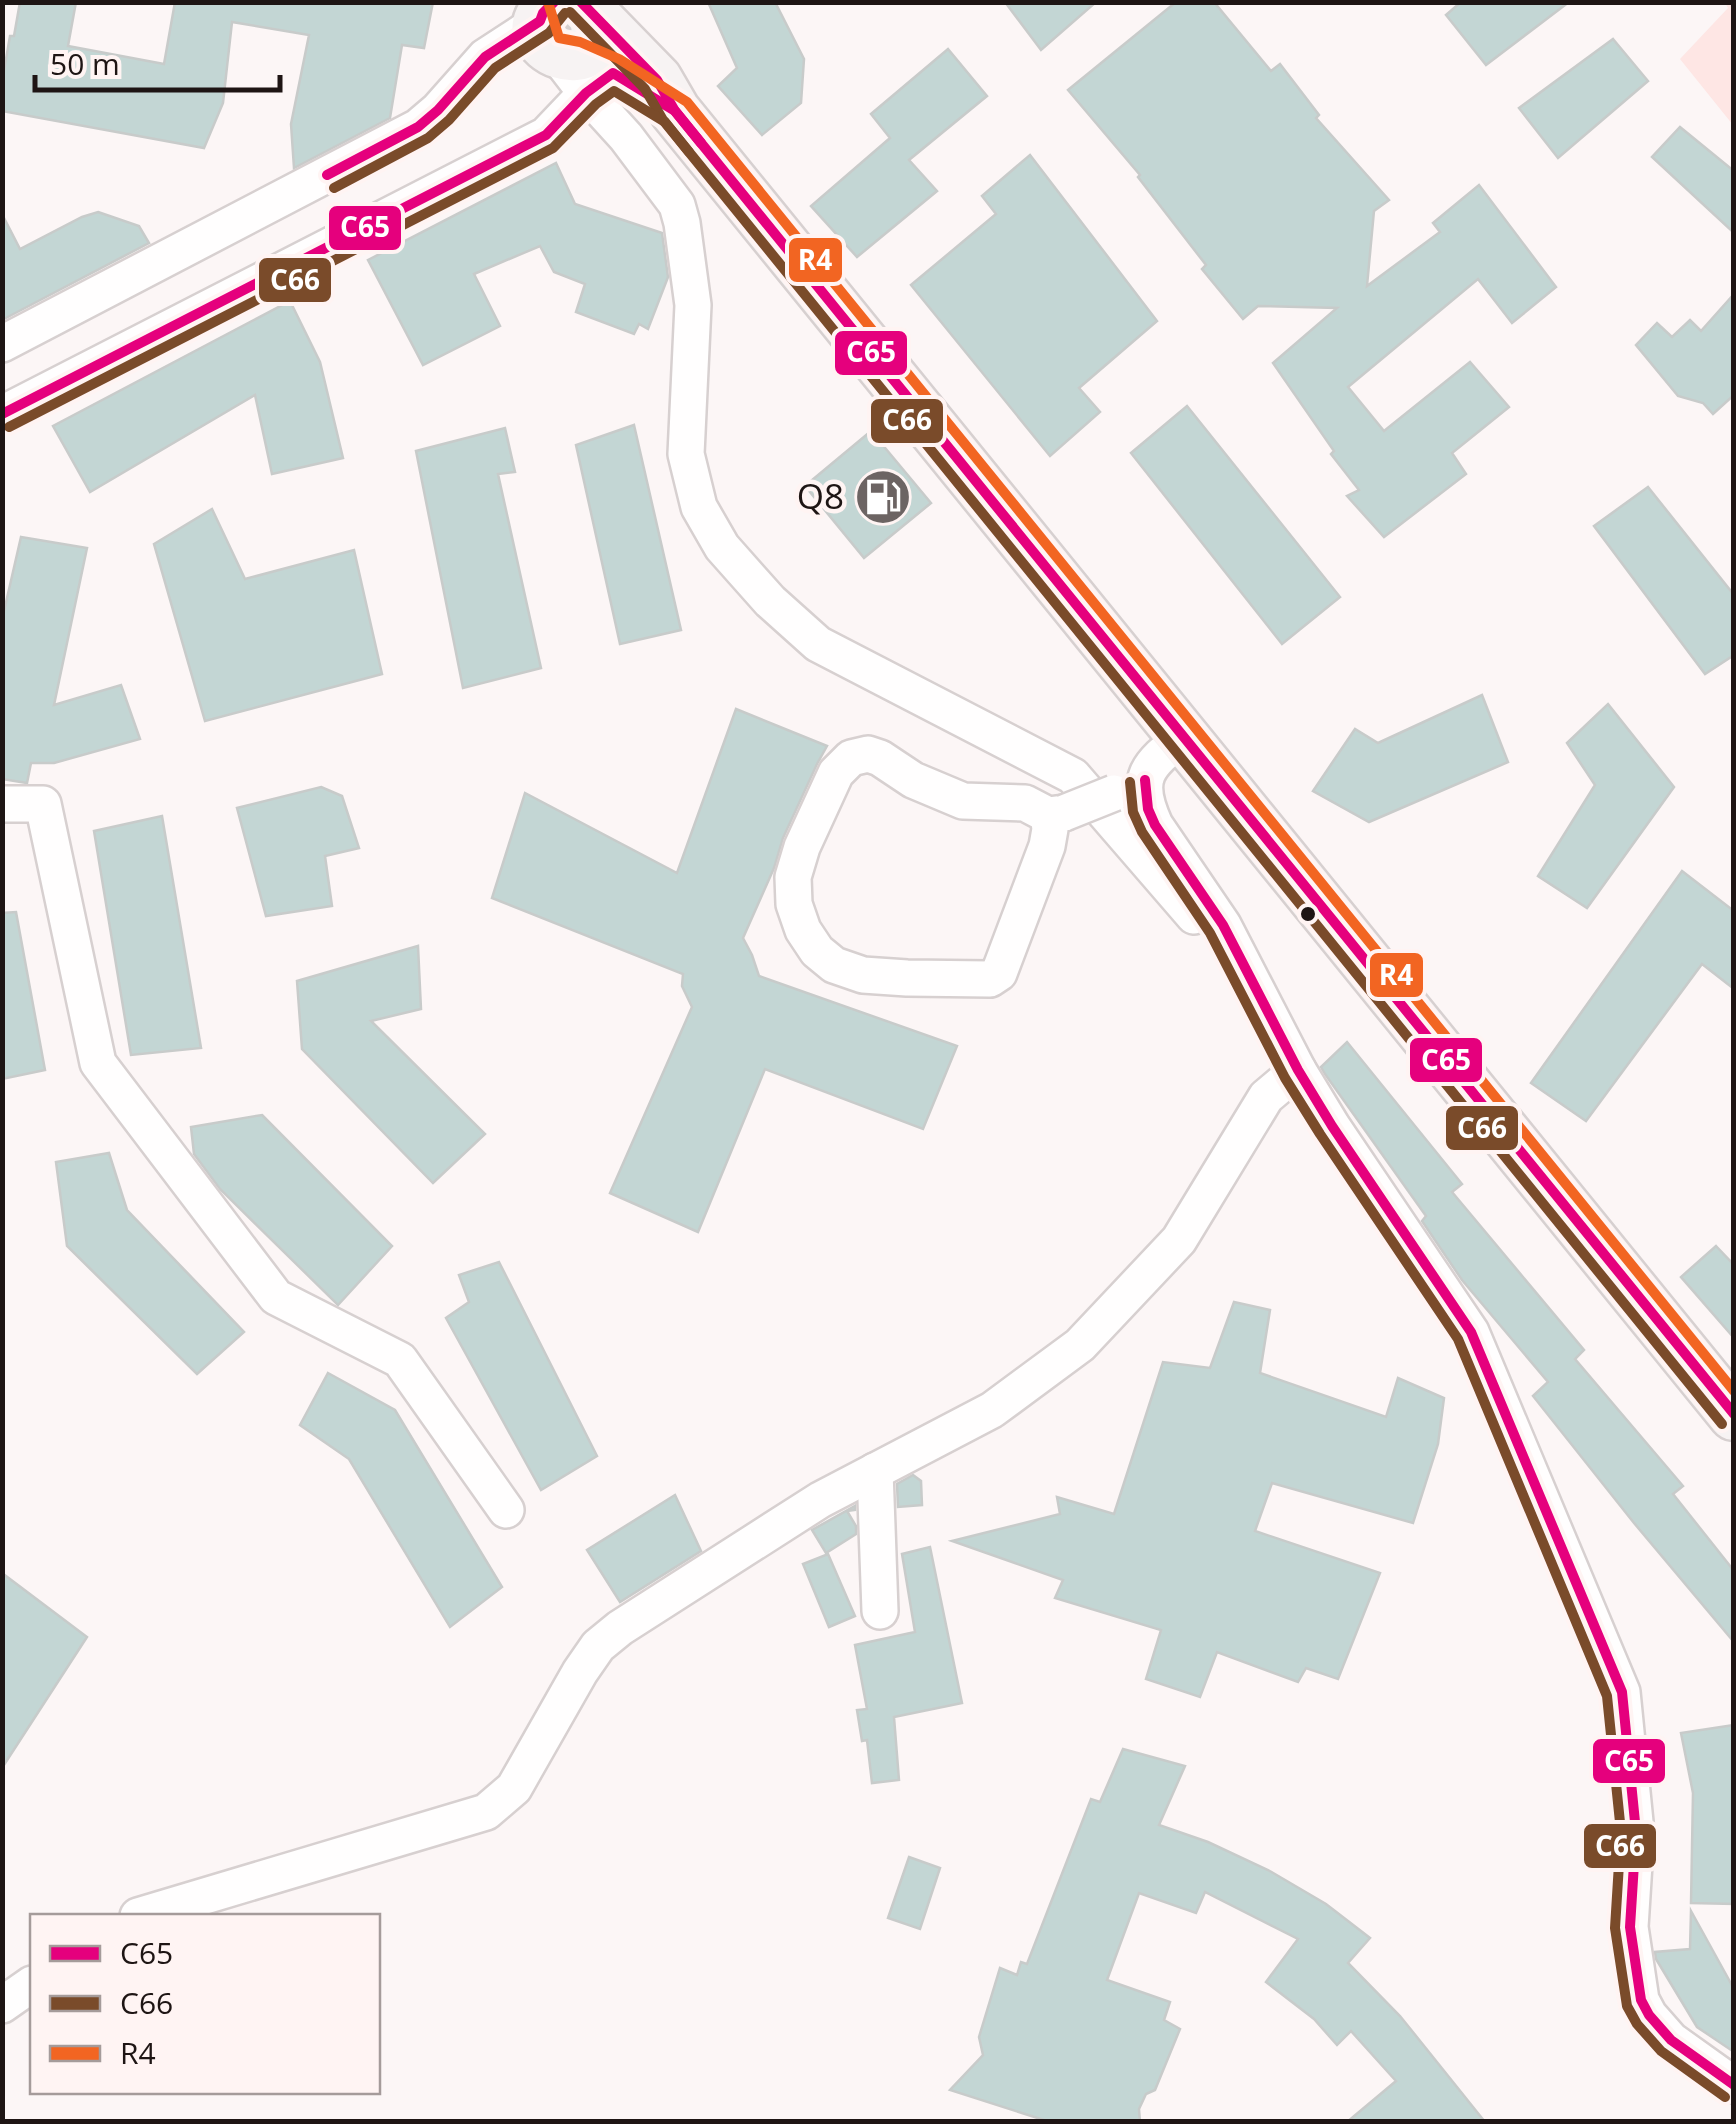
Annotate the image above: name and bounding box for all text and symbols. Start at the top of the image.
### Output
scale bar [35,30,280,92]
text: 50 m [50,43,120,84]
line badge: C65 [327,204,403,252]
text: C65 [340,207,390,245]
line badge: R4 [787,236,844,284]
text: R4 [798,240,832,278]
line badge: C66 [257,256,333,304]
text: C66 [270,260,320,298]
line badge: C65 [833,329,909,377]
text: C65 [846,332,896,370]
line badge: C66 [869,397,945,445]
text: C66 [882,400,932,438]
fuel station icon: Q8 [853,467,913,527]
place label: Q8 [797,472,844,519]
unlabelled marker [1298,904,1318,924]
line badge: R4 [1368,951,1425,999]
text: R4 [1379,955,1413,993]
line badge: C65 [1408,1036,1484,1084]
text: C65 [1421,1040,1471,1078]
line badge: C66 [1444,1104,1520,1152]
text: C66 [1457,1108,1507,1146]
line badge: C65 [1591,1737,1667,1785]
text: C65 [1604,1741,1654,1779]
line badge: C66 [1582,1822,1658,1870]
text: C66 [1595,1826,1645,1864]
legend [30,1914,380,2094]
text: C65 [120,1932,173,1973]
text: C66 [120,1982,173,2023]
text: R4 [120,2032,156,2073]

